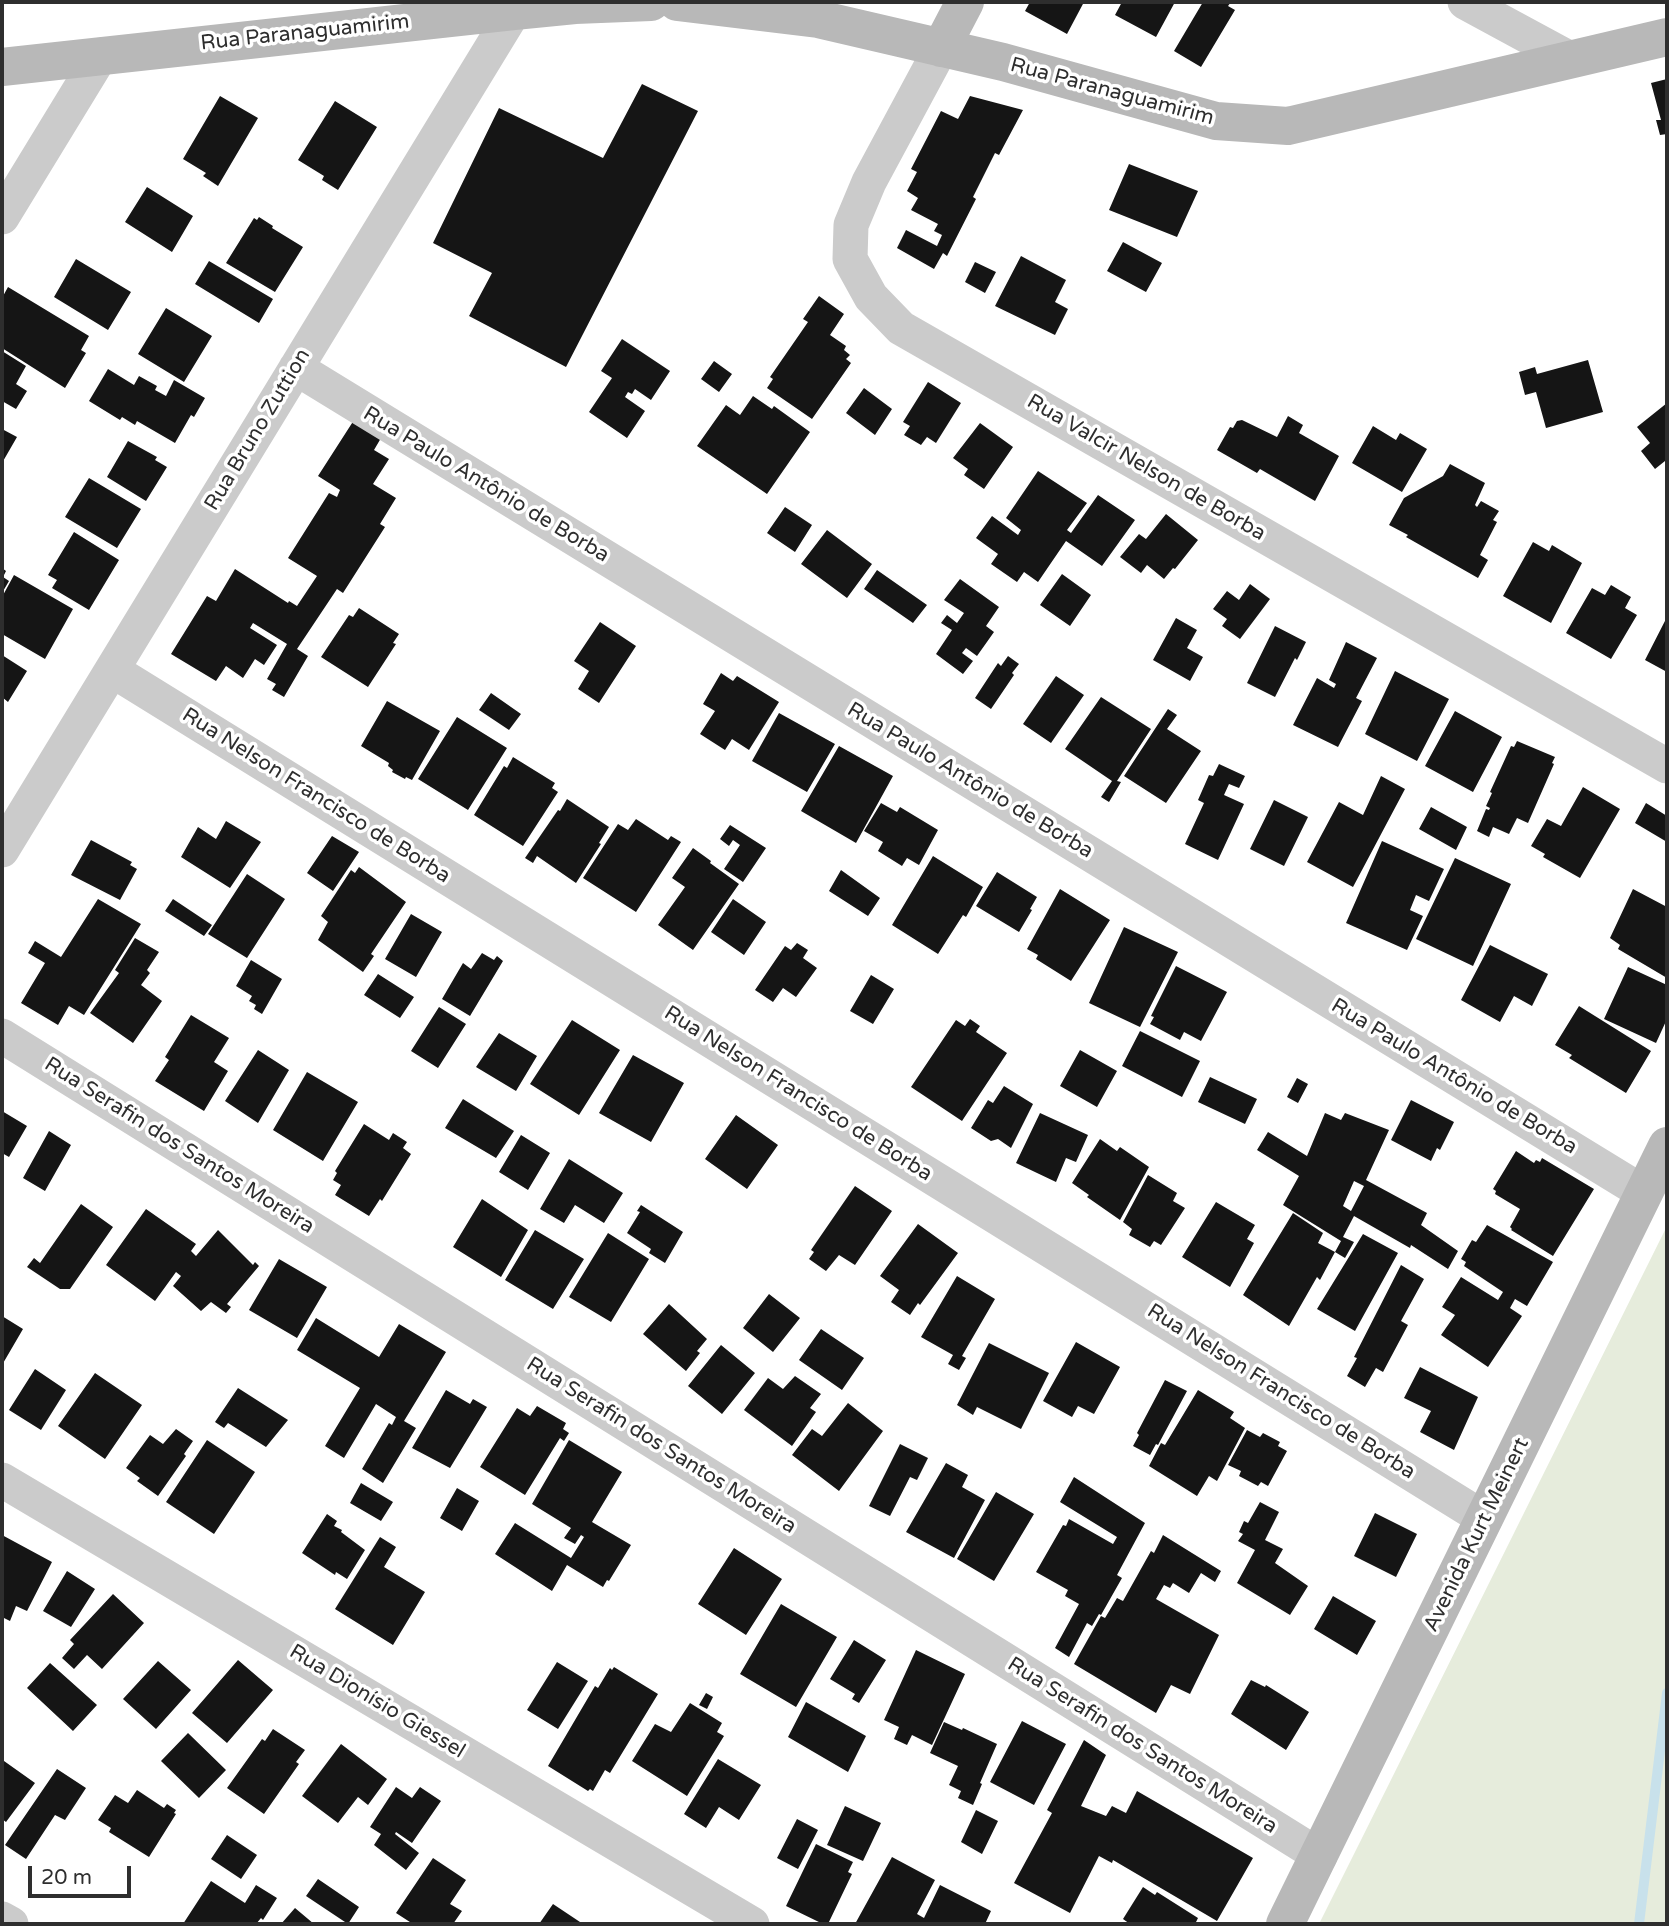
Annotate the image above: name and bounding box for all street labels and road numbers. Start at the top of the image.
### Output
street label: Rua Paranaguamirim [199,10,411,56]
street label: Rua Paranaguamirim [1007,53,1217,131]
street label: Rua Bruno Zuttion [200,345,316,515]
street label: Rua Valcir Nelson de Borba [1022,389,1270,547]
street label: Rua Paulo Antônio de Borba [358,401,614,569]
street label: Rua Paulo Antônio de Borba [842,697,1098,865]
street label: Rua Nelson Francisco de Borba [177,703,455,889]
street label: Rua Paulo Antônio de Borba [1326,993,1582,1161]
street label: Rua Nelson Francisco de Borba [659,1001,937,1187]
street label: Rua Serafin dos Santos Moreira [39,1052,319,1240]
street label: Rua Nelson Francisco de Borba [1142,1299,1420,1485]
street label: Rua Serafin dos Santos Moreira [521,1352,801,1540]
street label: Avenida Kurt Meinert [1419,1434,1535,1636]
street label: Rua Dionísio Giessel [285,1640,469,1764]
street label: Rua Serafin dos Santos Moreira [1002,1652,1282,1840]

